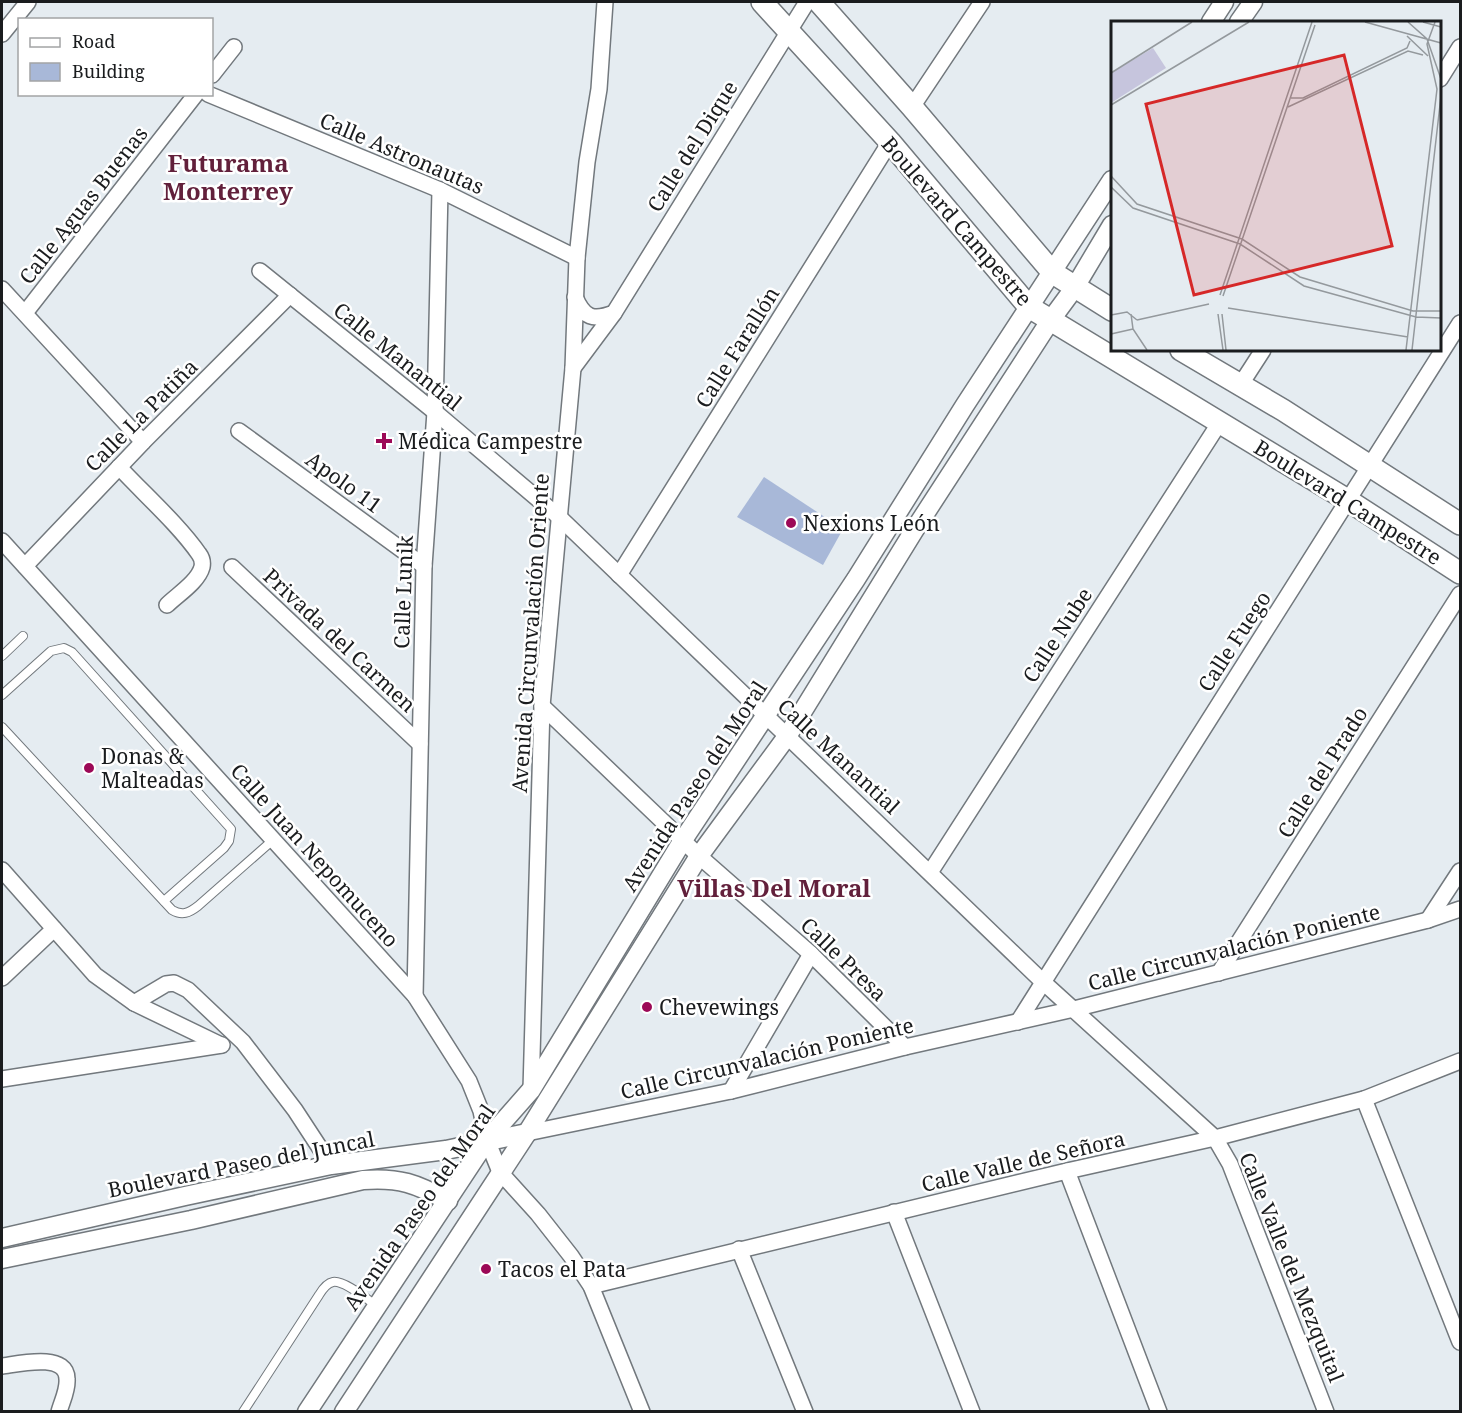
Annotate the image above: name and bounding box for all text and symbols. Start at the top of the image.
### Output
legend [18,18,213,96]
inset map [1111,21,1441,351]
text: Road [72,29,115,53]
text: Building [72,59,145,83]
street label: Calle del Dique [640,75,744,217]
street label: Calle Astronautas [316,106,488,200]
street label: Calle Aguas Buenas [12,120,154,290]
street label: Boulevard Campestre [876,130,1038,312]
district label: Futurama Monterrey [163,146,293,207]
street label: Calle Farallón [689,281,785,413]
street label: Calle Manantial [328,296,468,417]
street label: Calle La Patiña [78,352,204,478]
place label: Médica Campestre [398,427,583,455]
marker: Médica Campestre [375,432,393,450]
street label: Boulevard Campestre [1249,433,1447,571]
street label: Apolo 11 [300,445,388,519]
street label: Avenida Circunvalación Oriente [505,472,555,794]
place label: Nexions León [803,509,940,537]
marker: Nexions León [784,516,798,530]
street label: Calle Lunik [387,534,419,649]
street label: Privada del Carmen [258,562,422,718]
street label: Calle Nube [1016,582,1098,688]
street label: Calle Fuego [1191,585,1277,697]
street label: Avenida Paseo del Moral [615,675,773,897]
street label: Calle Manantial [772,692,906,820]
street label: Calle del Prado [1271,701,1373,843]
place label: Donas & Malteadas [101,742,204,794]
street label: Calle Juan Nepomuceno [225,757,405,953]
marker: Donas & Malteadas [82,761,96,775]
district label: Villas Del Moral [677,871,871,904]
street label: Calle Circunvalación Poniente [1085,897,1383,997]
street label: Calle Presa [795,911,893,1007]
place label: Chevewings [659,993,779,1021]
marker: Chevewings [640,1000,654,1014]
street label: Calle Circunvalación Poniente [618,1011,916,1105]
street label: Avenida Paseo del Moral [337,1098,501,1316]
street label: Boulevard Paseo del Juncal [105,1124,377,1204]
street label: Calle Valle de Señora [918,1124,1128,1198]
street label: Calle Valle del Mezquital [1233,1148,1351,1386]
place label: Tacos el Pata [498,1255,626,1283]
marker: Tacos el Pata [479,1262,493,1276]

